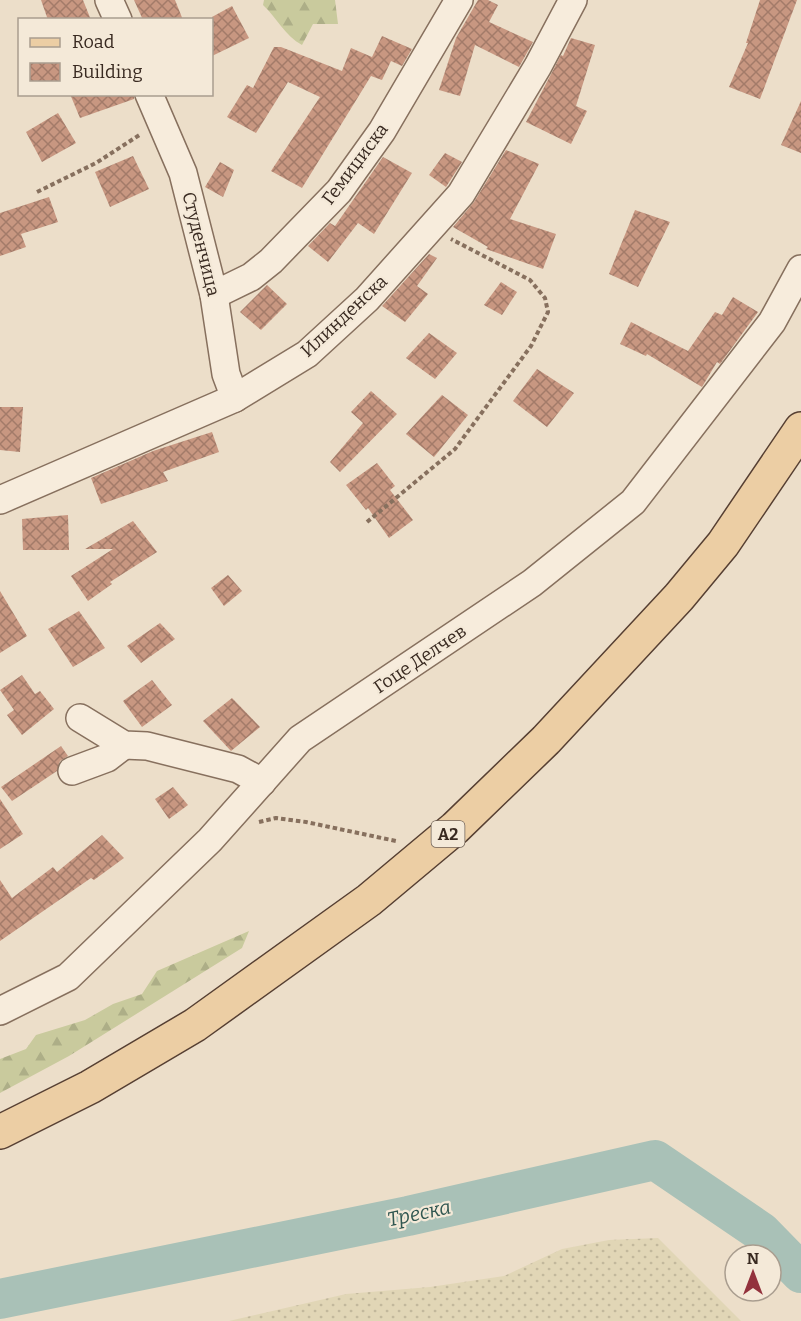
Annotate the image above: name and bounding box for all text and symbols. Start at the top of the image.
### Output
legend [18,18,213,96]
text: Road [72,31,115,53]
text: Building [72,61,143,83]
street label: Гемиџиска [317,119,393,209]
street label: Студенчица [177,190,225,299]
street label: Илинденска [296,270,392,362]
street label: Гоце Делчев [369,620,471,698]
road number: A2 [432,821,464,847]
water label: Треска [385,1195,453,1231]
north arrow [723,1243,783,1303]
text: N [747,1249,759,1268]

